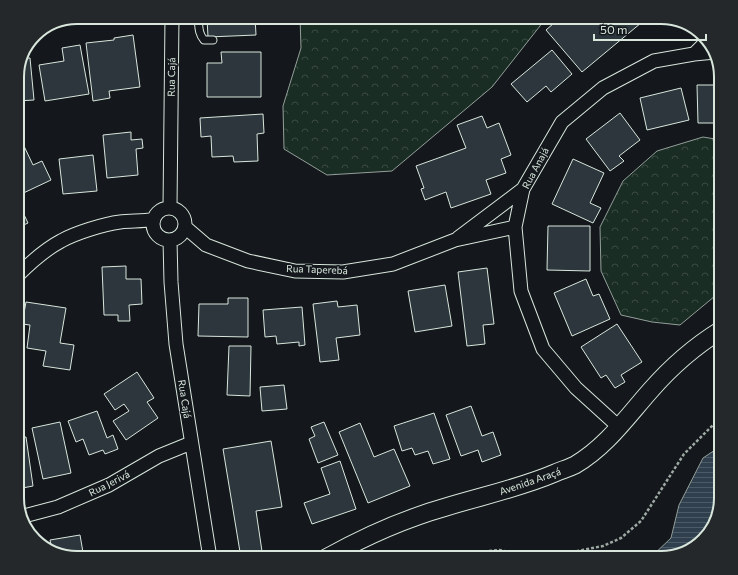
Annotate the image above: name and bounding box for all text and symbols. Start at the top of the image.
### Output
scale bar [594,16,706,42]
text: 50 m [600,22,628,36]
street label: Rua Cajá [165,57,177,97]
street label: Rua Anajá [519,145,551,191]
street label: Rua Taperebá [286,262,348,276]
street label: Rua Cajá [176,379,194,419]
street label: Avenida Araçá [498,465,562,497]
street label: Rua Jerivá [87,468,131,498]

